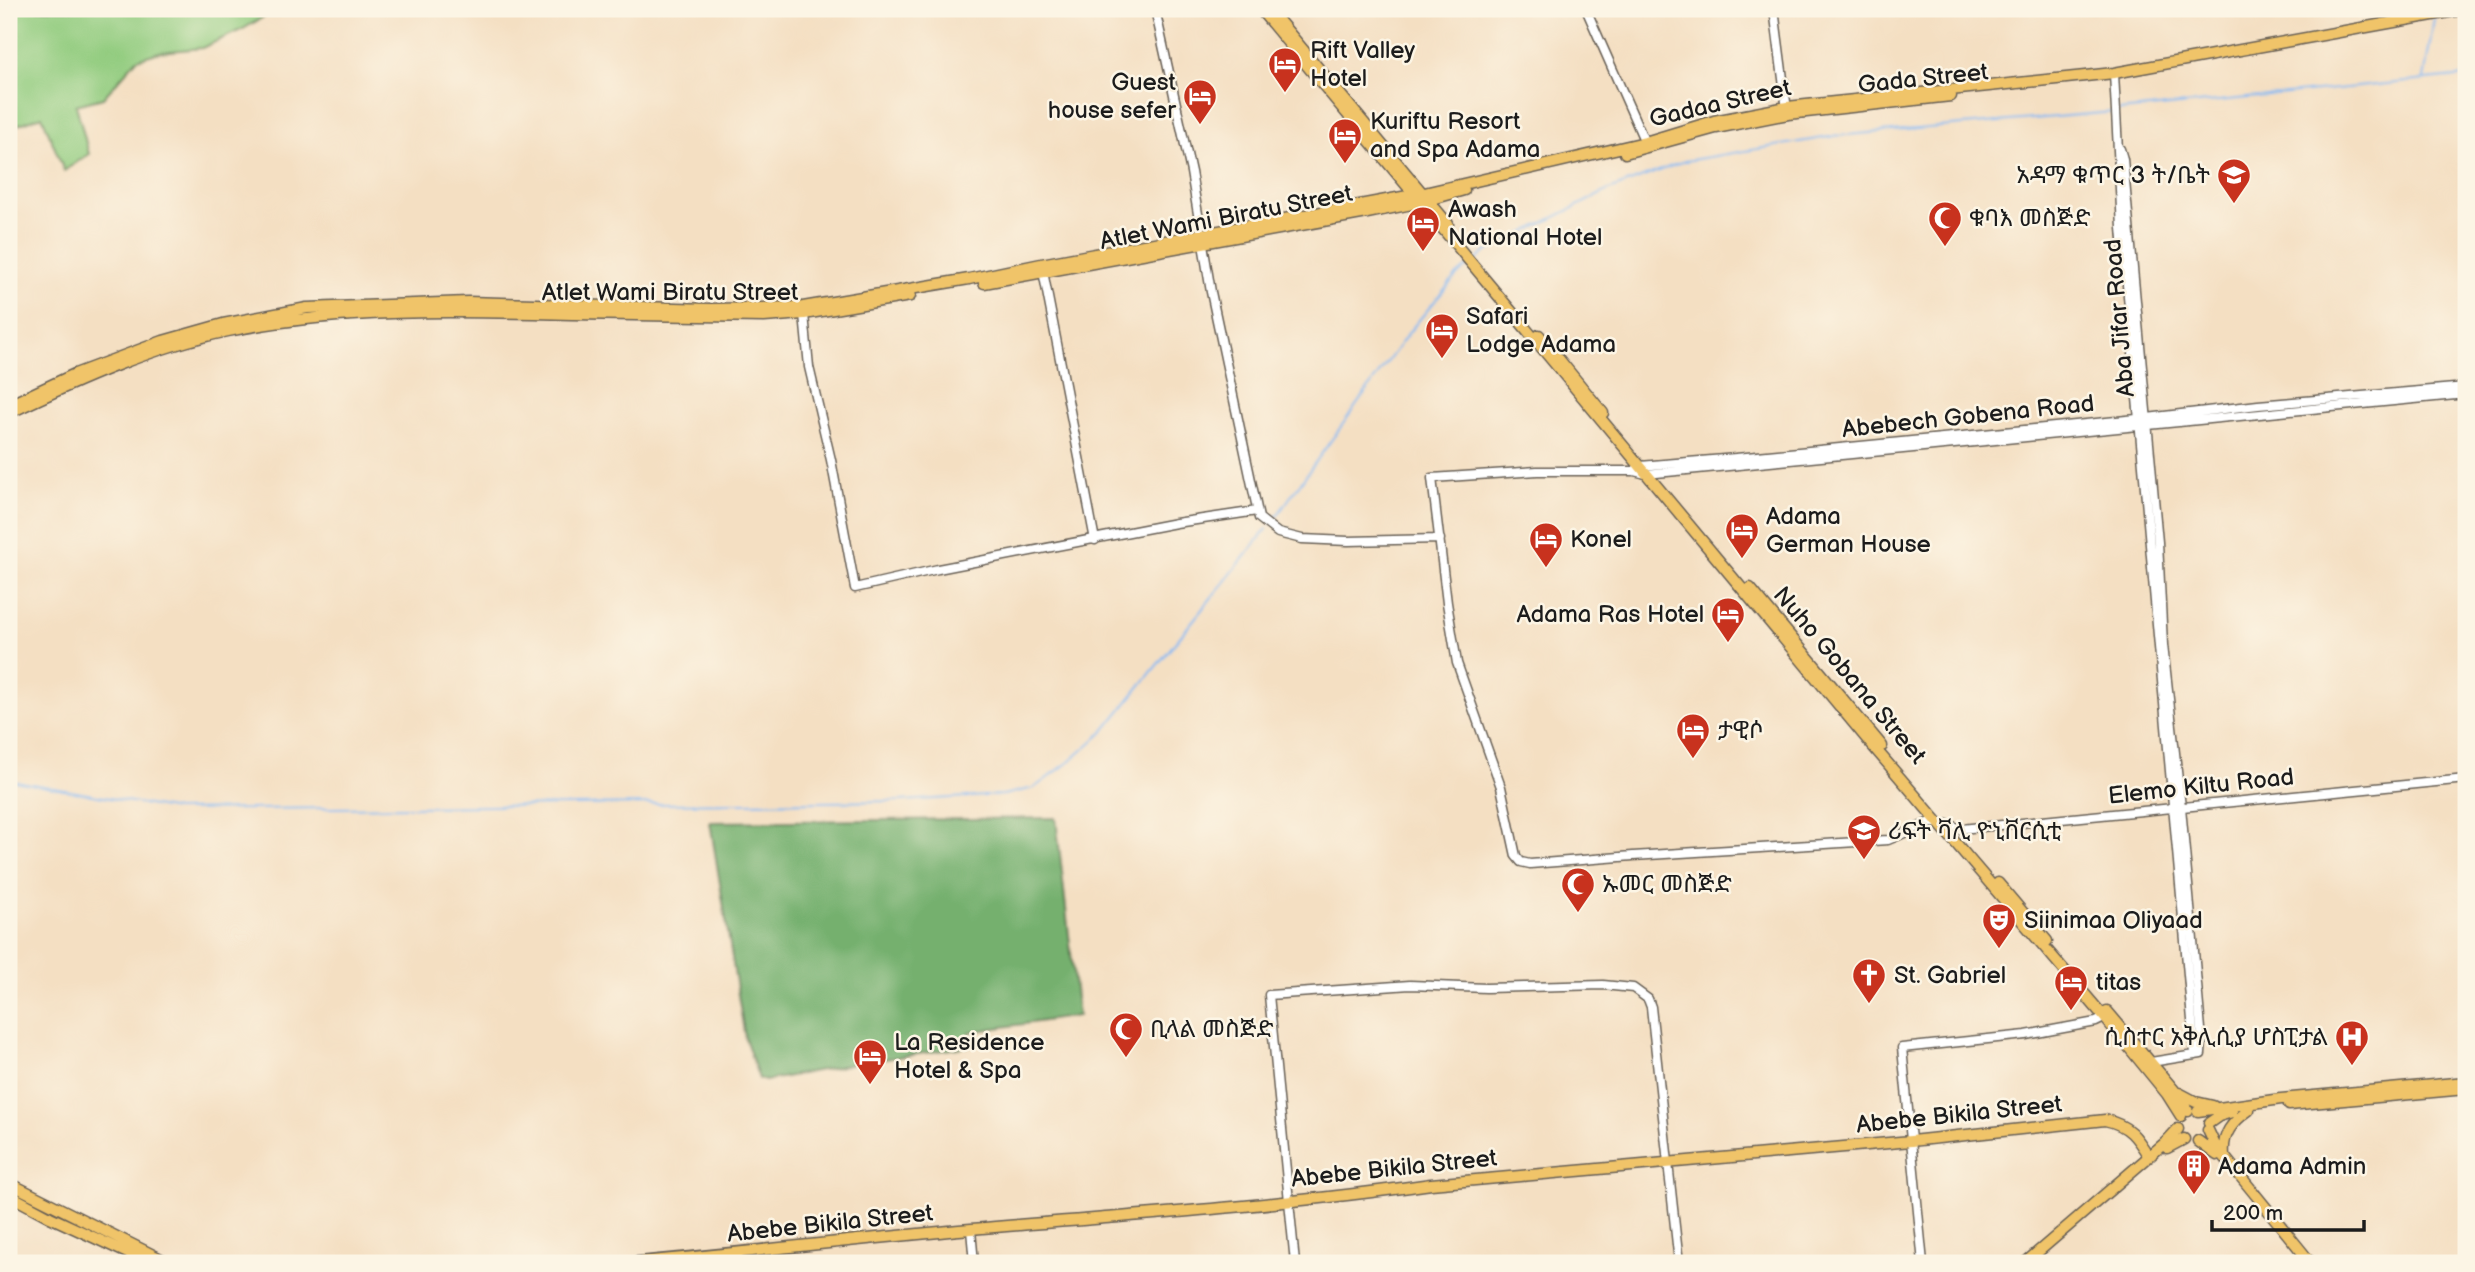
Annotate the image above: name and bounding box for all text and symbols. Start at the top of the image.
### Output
place label: Rift Valley Hotel [1310,36,1415,93]
hotel icon: Rift Valley Hotel [1266,45,1304,94]
street label: Gada Street [1856,57,1990,100]
place label: Guest house sefer [1048,68,1177,125]
street label: Gadaa Street [1646,73,1794,134]
hotel icon: Guest house sefer [1181,77,1219,126]
place label: Kuriftu Resort and Spa Adama [1370,107,1540,164]
hotel icon: Kuriftu Resort and Spa Adama [1326,116,1364,165]
school or university icon: አዳማ ቁጥር 3 ት/ቤት [2215,156,2253,205]
place label: አዳማ ቁጥር 3 ት/ቤት [2016,161,2211,190]
street label: Atlet Wami Biratu Street [1097,179,1355,256]
place label: Awash National Hotel [1448,195,1602,252]
mosque icon: ቁባእ መስጅድ [1926,199,1964,248]
hotel icon: Awash National Hotel [1404,204,1442,253]
place label: ቁባእ መስጅድ [1969,204,2091,233]
street label: Aba Jifar Road [2098,238,2141,398]
street label: Atlet Wami Biratu Street [542,278,799,307]
place label: Safari Lodge Adama [1466,302,1616,359]
hotel icon: Safari Lodge Adama [1423,311,1461,360]
street label: Abebech Gobena Road [1840,389,2096,444]
place label: Adama German House [1766,502,1931,559]
hotel icon: Adama German House [1723,511,1761,560]
hotel icon: Konel [1527,520,1565,569]
place label: Konel [1570,525,1632,554]
street label: Nuho Gobana Street [1767,581,1933,770]
hotel icon: Adama Ras Hotel [1709,595,1747,644]
place label: Adama Ras Hotel [1516,600,1704,629]
hotel icon: ታዊሶ [1674,711,1712,760]
place label: ታዊሶ [1718,716,1764,745]
street label: Elemo Kiltu Road [2107,762,2295,811]
school or university icon: ሪፍት ቫሊ ዮኒቨርሲቲ [1845,812,1883,861]
place label: ሪፍት ቫሊ ዮኒቨርሲቲ [1888,817,2062,846]
mosque icon: ኡመር መስጅድ [1559,865,1597,914]
place label: ኡመር መስጅድ [1602,870,1732,899]
theatre icon: Siinimaa Oliyaad [1980,901,2018,950]
place label: Siinimaa Oliyaad [2024,906,2203,935]
church icon: St. Gabriel [1850,956,1888,1005]
place label: St. Gabriel [1894,961,2006,990]
hotel icon: titas [2052,963,2090,1012]
place label: titas [2096,968,2141,997]
mosque icon: ቢላል መስጅድ [1107,1010,1145,1059]
place label: ቢላል መስጅድ [1150,1015,1274,1044]
hospital icon: ሲስተር አቅሊሲያ ሆስፒታል [2333,1018,2371,1067]
place label: ሲስተር አቅሊሲያ ሆስፒታል [2104,1023,2328,1052]
place label: La Residence Hotel & Spa [894,1028,1044,1085]
hotel icon: La Residence Hotel & Spa [851,1037,889,1086]
street label: Abebe Bikila Street [1855,1089,2064,1140]
street label: Abebe Bikila Street [1290,1143,1499,1194]
building icon: Adama Admin [2175,1147,2213,1196]
place label: Adama Admin [2218,1152,2366,1181]
scale bar [2212,1188,2365,1232]
street label: Abebe Bikila Street [726,1198,935,1249]
text: 200 m [2223,1201,2283,1226]

